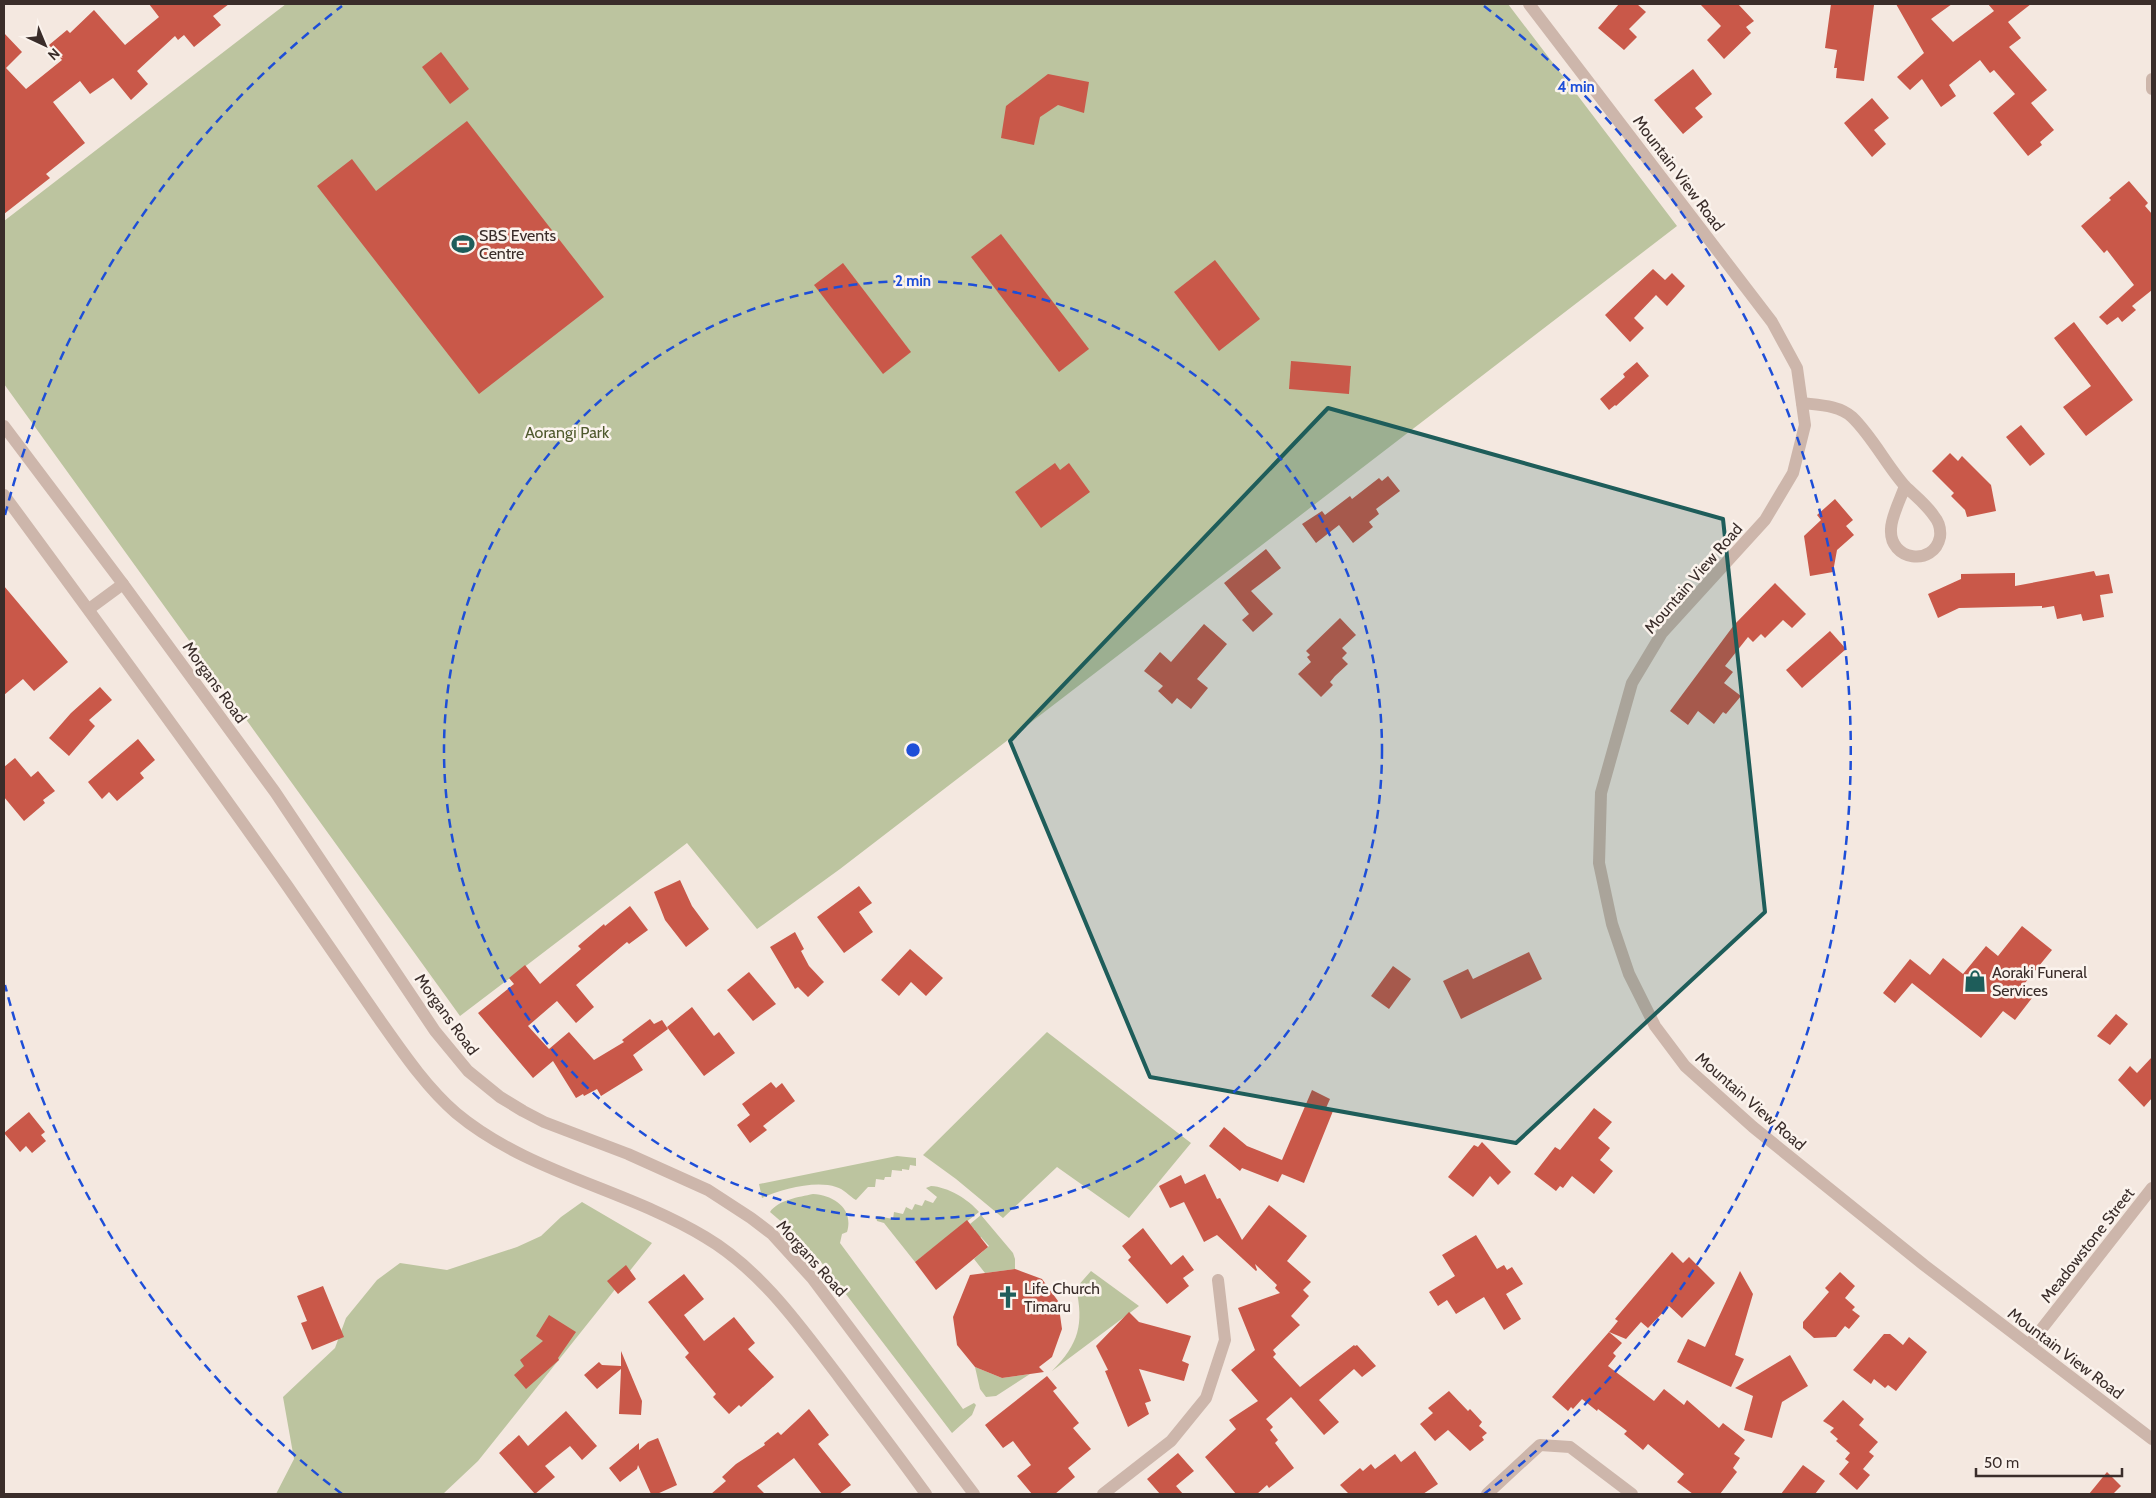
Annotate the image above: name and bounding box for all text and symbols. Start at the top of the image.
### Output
north arrow [20,20,70,70]
text: N [44,44,64,64]
text: 4 min [1557,78,1595,96]
street label: Mountain View Road [1629,112,1728,235]
place label: SBS Events Centre [479,226,557,263]
sports icon: SBS Events Centre [450,231,476,257]
text: 2 min [895,272,931,290]
park label: Aorangi Park [525,423,610,442]
street label: Mountain View Road [1640,519,1746,637]
street label: Morgans Road [179,638,251,727]
centre of rings [904,741,922,759]
place label: Aoraki Funeral Services [1992,963,2087,1000]
shop icon: Aoraki Funeral Services [1962,968,1988,994]
street label: Morgans Road [411,970,483,1059]
street label: Mountain View Road [1692,1048,1810,1154]
street label: Meadowstone Street [2037,1184,2138,1307]
street label: Morgans Road [772,1216,851,1300]
place label: Life Church Timaru [1024,1279,1100,1316]
church icon: Life Church Timaru [995,1284,1021,1310]
street label: Mountain View Road [2004,1304,2127,1403]
scale bar [1976,1446,2122,1478]
text: 50 m [1984,1454,2019,1472]

